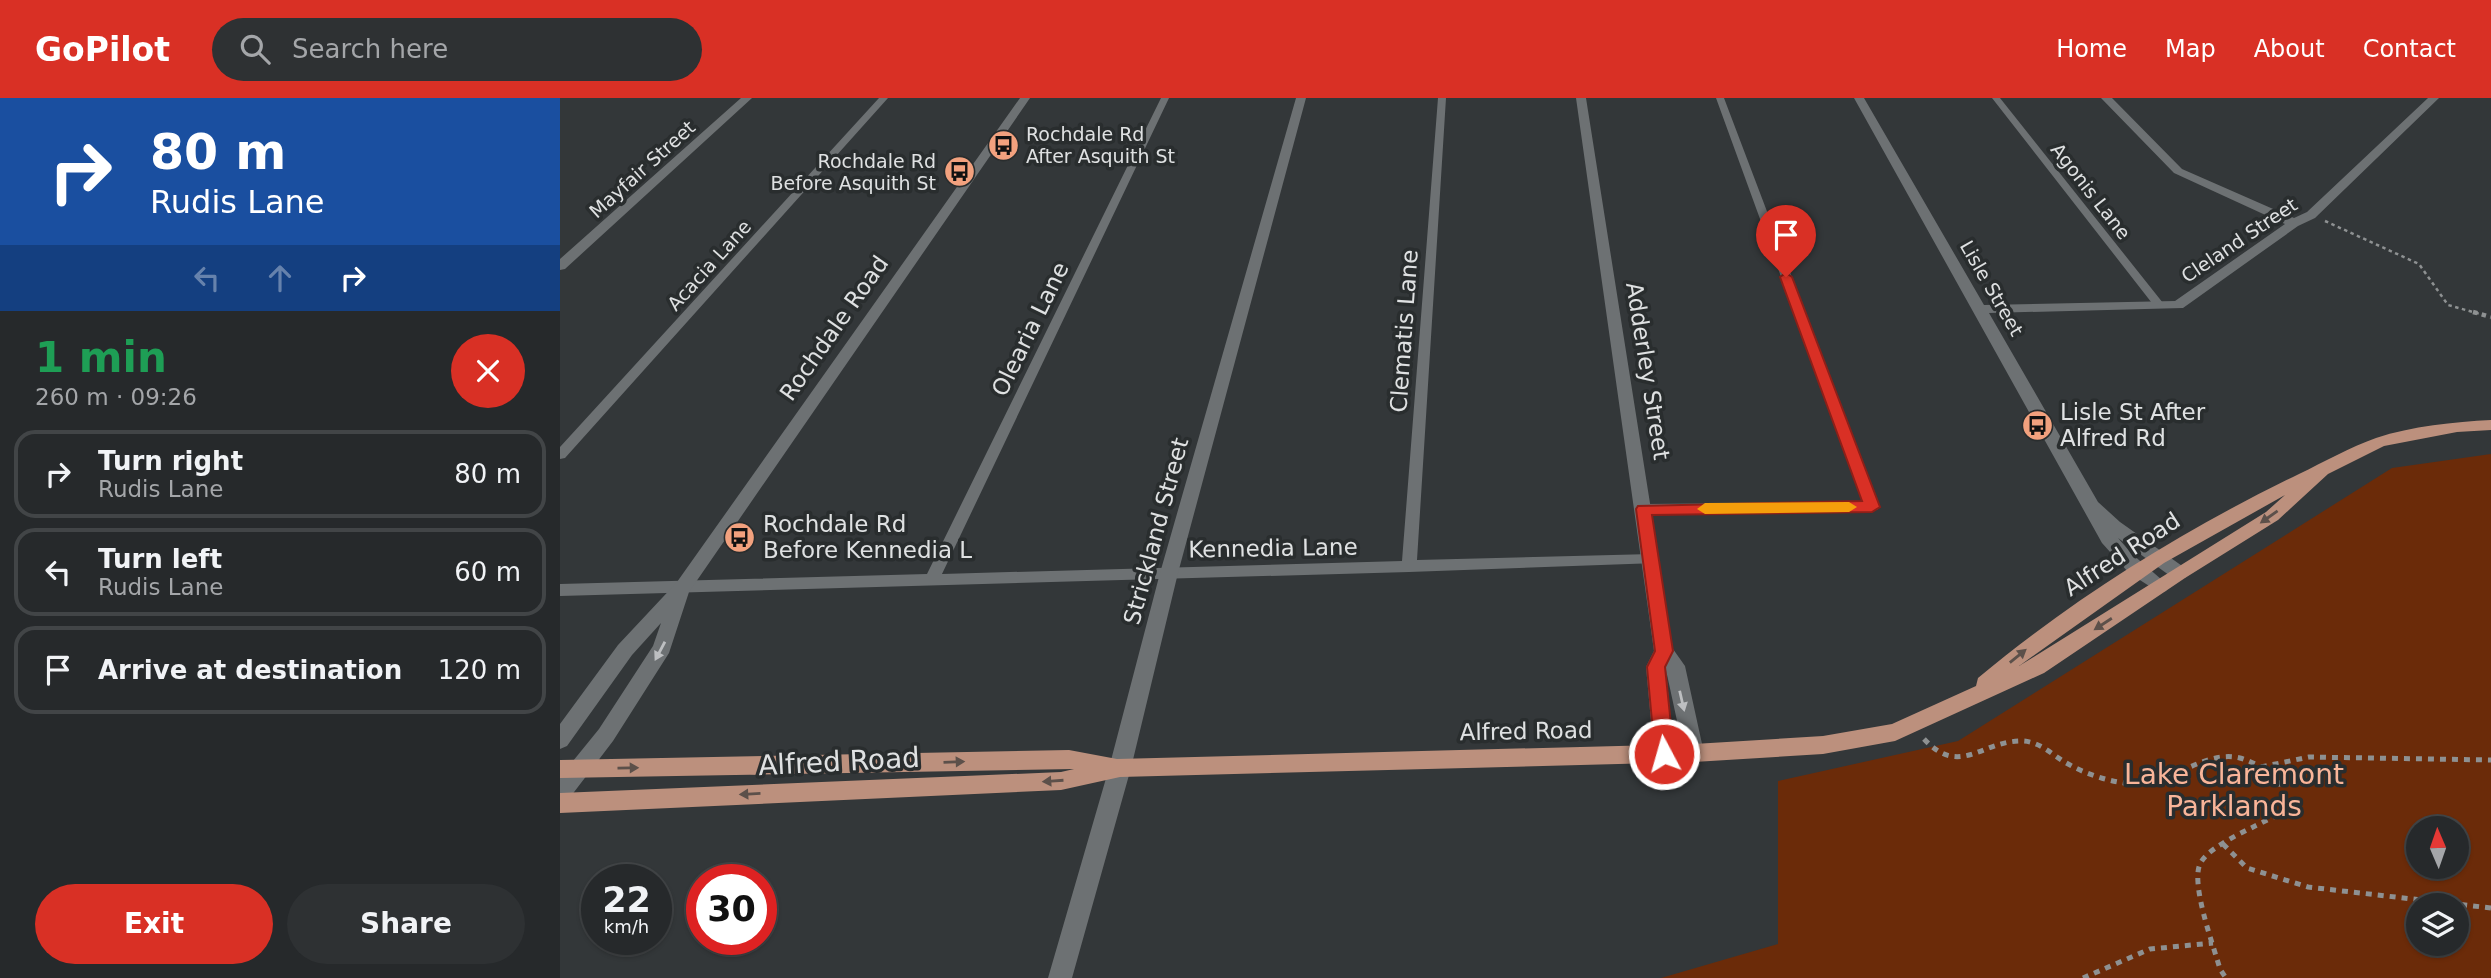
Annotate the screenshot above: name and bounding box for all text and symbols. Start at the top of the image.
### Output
search box [212,18,702,81]
text: GoPilot [35,30,170,69]
icon: search [236,30,274,68]
text: Search here [292,34,448,64]
text: Home [2056,35,2127,63]
text: Map [2165,35,2216,63]
text: About [2254,35,2325,63]
text: Contact [2363,35,2456,63]
street label: Mayfair Street [585,116,699,222]
place label: Rochdale Rd After Asquith St [1026,123,1175,167]
text: 80 m [150,124,286,181]
icon: right [35,126,126,217]
bus stop icon: Rochdale Rd After Asquith St [986,128,1020,162]
street label: Agonis Lane [2047,139,2135,243]
place label: Rochdale Rd Before Asquith St [771,150,936,194]
bus stop icon: Rochdale Rd Before Asquith St [942,155,976,189]
text: Rudis Lane [150,183,325,221]
street label: Cleland Street [2177,193,2301,287]
pin [1756,205,1816,277]
street label: Acacia Lane [663,215,755,315]
icon: arrive [1767,216,1805,254]
street label: Lisle Street [1956,236,2028,340]
street label: Clematis Lane [1385,249,1423,413]
street label: Rochdale Road [774,251,894,405]
street label: Olearia Lane [986,258,1074,400]
icon: left [188,259,226,297]
icon: ahead [261,259,299,297]
icon: right [334,259,372,297]
street label: Adderley Street [1621,280,1675,462]
text: 1 min [35,333,167,382]
button: close [451,334,525,408]
text: 260 m · 09:26 [35,384,197,410]
place label: Lisle St After Alfred Rd [2060,399,2206,451]
bus stop icon: Lisle St After Alfred Rd [2020,408,2054,442]
street label: Strickland Street [1119,435,1193,627]
text: Turn right [98,446,243,476]
icon: right [39,455,77,493]
text: 80 m [454,459,521,489]
text: Rudis Lane [98,476,223,502]
street label: Alfred Road [2059,507,2185,601]
one-way arrow [2260,510,2278,524]
place label: Rochdale Rd Before Kennedia L [763,511,972,563]
bus stop icon: Rochdale Rd Before Kennedia L [723,520,757,554]
street label: Kennedia Lane [1188,534,1358,562]
text: Turn left [98,544,222,574]
icon: left [39,553,77,591]
text: 60 m [454,557,521,587]
text: Rudis Lane [98,574,223,600]
one-way arrow [2093,617,2112,630]
one-way arrow [654,641,665,661]
one-way arrow [2010,649,2027,664]
icon: arrive [39,651,77,689]
text: Arrive at destination [98,655,402,685]
text: 120 m [438,655,521,685]
one-way arrow [1677,690,1688,712]
street label: Alfred Road [1459,717,1593,745]
position arrow [1627,717,1701,791]
street label: Alfred Road [757,741,921,782]
one-way arrow [943,756,965,768]
park label: Lake Claremont Parklands [2124,758,2344,823]
one-way arrow [617,763,639,774]
one-way arrow [1042,776,1064,787]
one-way arrow [739,789,761,800]
north arrow [2406,816,2469,878]
map controls [2406,816,2469,956]
speed limit sign: 30 [686,864,777,955]
text: 22 [602,880,651,920]
button: Exit [35,884,273,964]
button: Share [287,884,525,964]
button: layers [2406,893,2469,956]
text: km/h [604,916,649,937]

